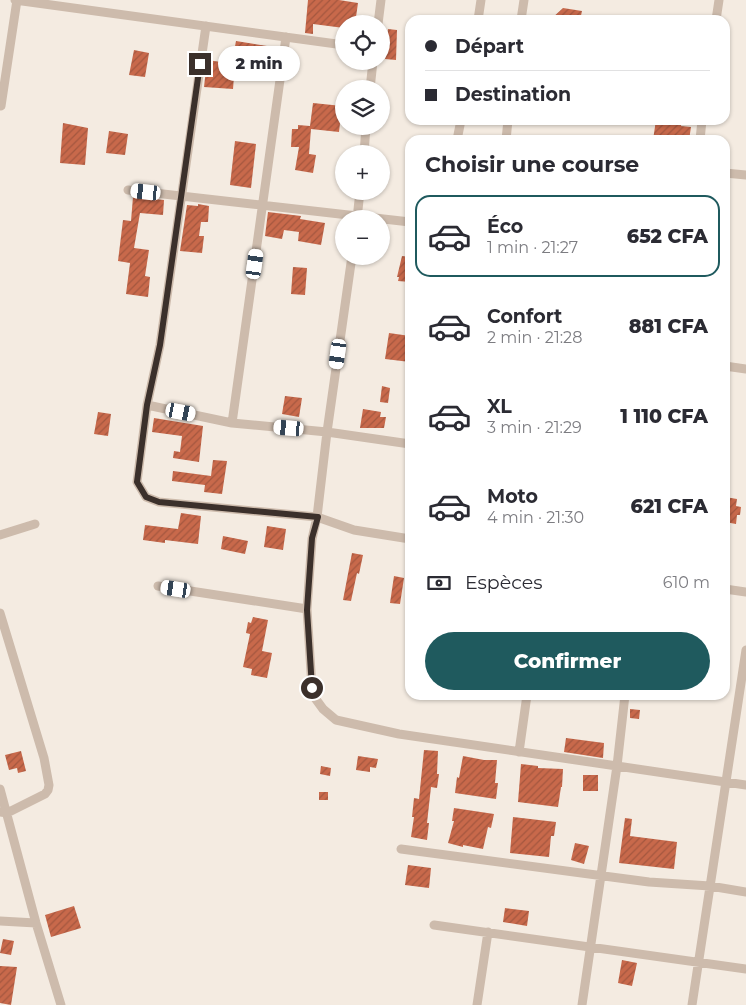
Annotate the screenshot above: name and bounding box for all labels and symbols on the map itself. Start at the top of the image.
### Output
callout: 2 min [218,46,300,82]
route end [189,53,211,75]
car [130,183,161,201]
car [245,248,264,280]
car [328,338,347,370]
car [164,402,197,422]
car [273,419,304,437]
car [160,579,191,599]
route start [301,677,323,699]

